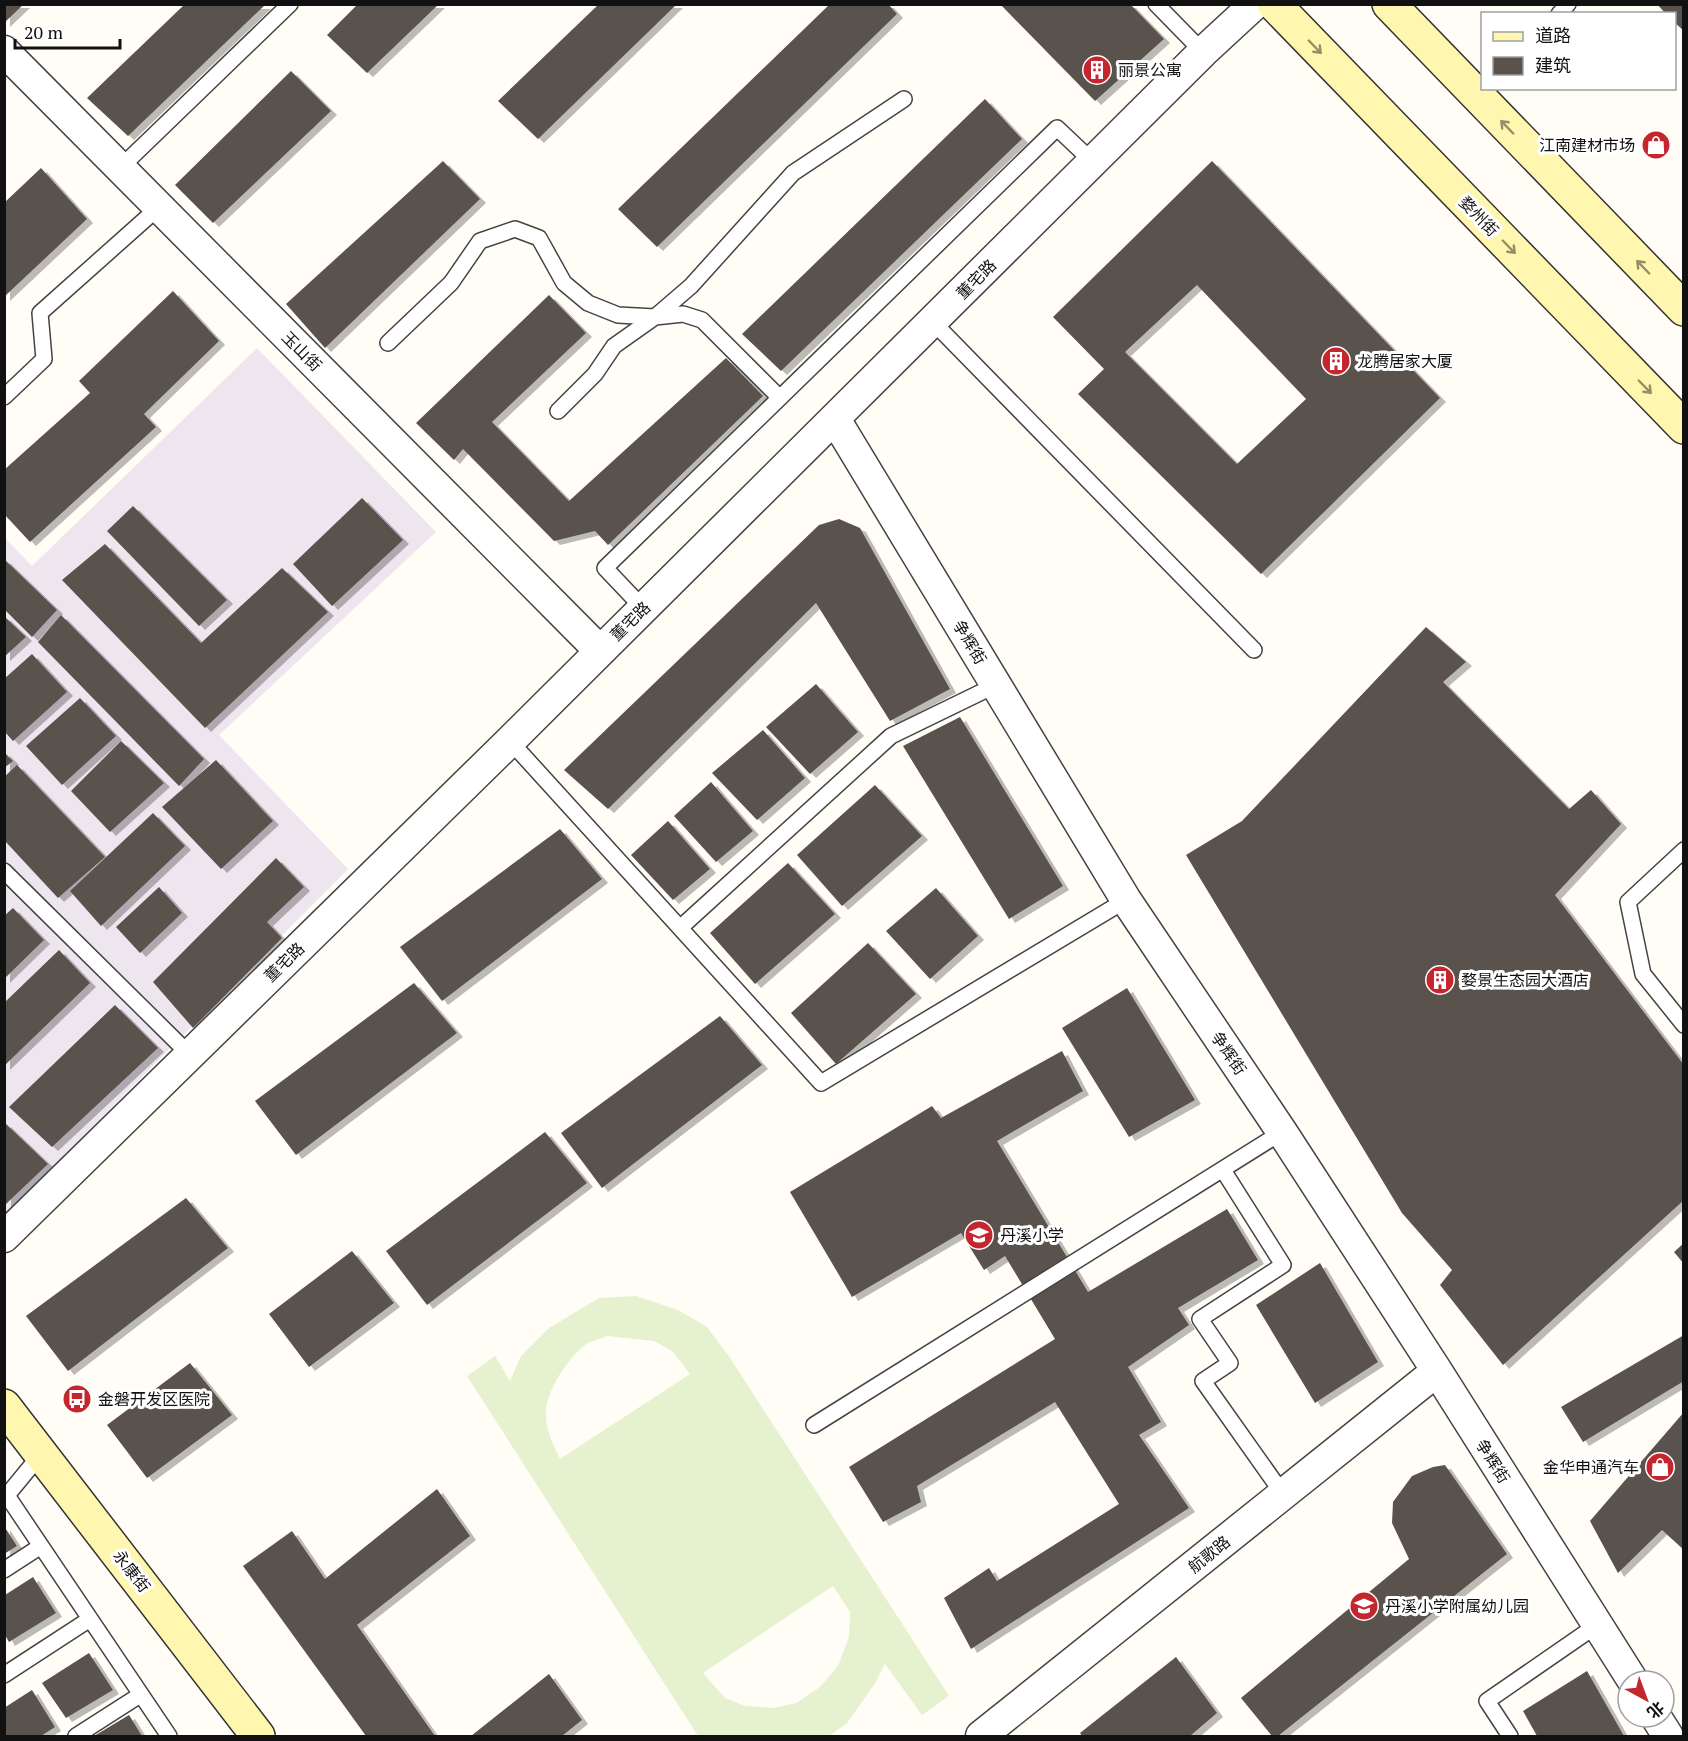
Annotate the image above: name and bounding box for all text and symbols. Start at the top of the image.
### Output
scale bar [15,12,120,50]
legend [1481,12,1676,90]
text: 20 m [24,20,64,44]
text: 道路 [1535,23,1571,47]
one-way arrow [1307,39,1322,54]
text: 建筑 [1535,53,1571,77]
building icon: 丽景公寓 [1081,54,1113,86]
place label: 丽景公寓 [1118,59,1182,81]
one-way arrow [1500,119,1515,134]
shop icon: 江南建材市场 [1640,129,1672,161]
place label: 江南建材市场 [1539,134,1635,156]
street label: 婺州街 [1454,191,1504,241]
one-way arrow [1502,239,1516,254]
street label: 董宅路 [951,254,1001,304]
one-way arrow [1636,260,1650,275]
street label: 玉山街 [277,326,327,376]
building icon: 龙腾居家大厦 [1320,345,1352,377]
place label: 龙腾居家大厦 [1357,350,1453,372]
one-way arrow [1637,379,1652,394]
street label: 董宅路 [605,596,655,646]
street label: 争辉街 [948,616,992,668]
street label: 董宅路 [259,937,309,987]
building icon: 婺景生态园大酒店 [1424,964,1456,996]
place label: 婺景生态园大酒店 [1461,969,1589,991]
street label: 争辉街 [1206,1027,1252,1079]
school or university icon: 丹溪小学 [963,1219,995,1251]
place label: 丹溪小学 [1000,1224,1064,1246]
bus stop icon: 金磐开发区医院 [61,1383,93,1415]
place label: 金磐开发区医院 [98,1388,210,1410]
street label: 争辉街 [1471,1435,1515,1487]
shop icon: 金华申通汽车 [1644,1451,1676,1483]
place label: 金华申通汽车 [1543,1456,1639,1478]
street label: 航歌路 [1183,1530,1235,1578]
street label: 永康街 [109,1545,155,1597]
school or university icon: 丹溪小学附属幼儿园 [1348,1590,1380,1622]
place label: 丹溪小学附属幼儿园 [1385,1595,1529,1617]
north arrow [1616,1669,1676,1729]
text: 北 [1643,1697,1669,1724]

